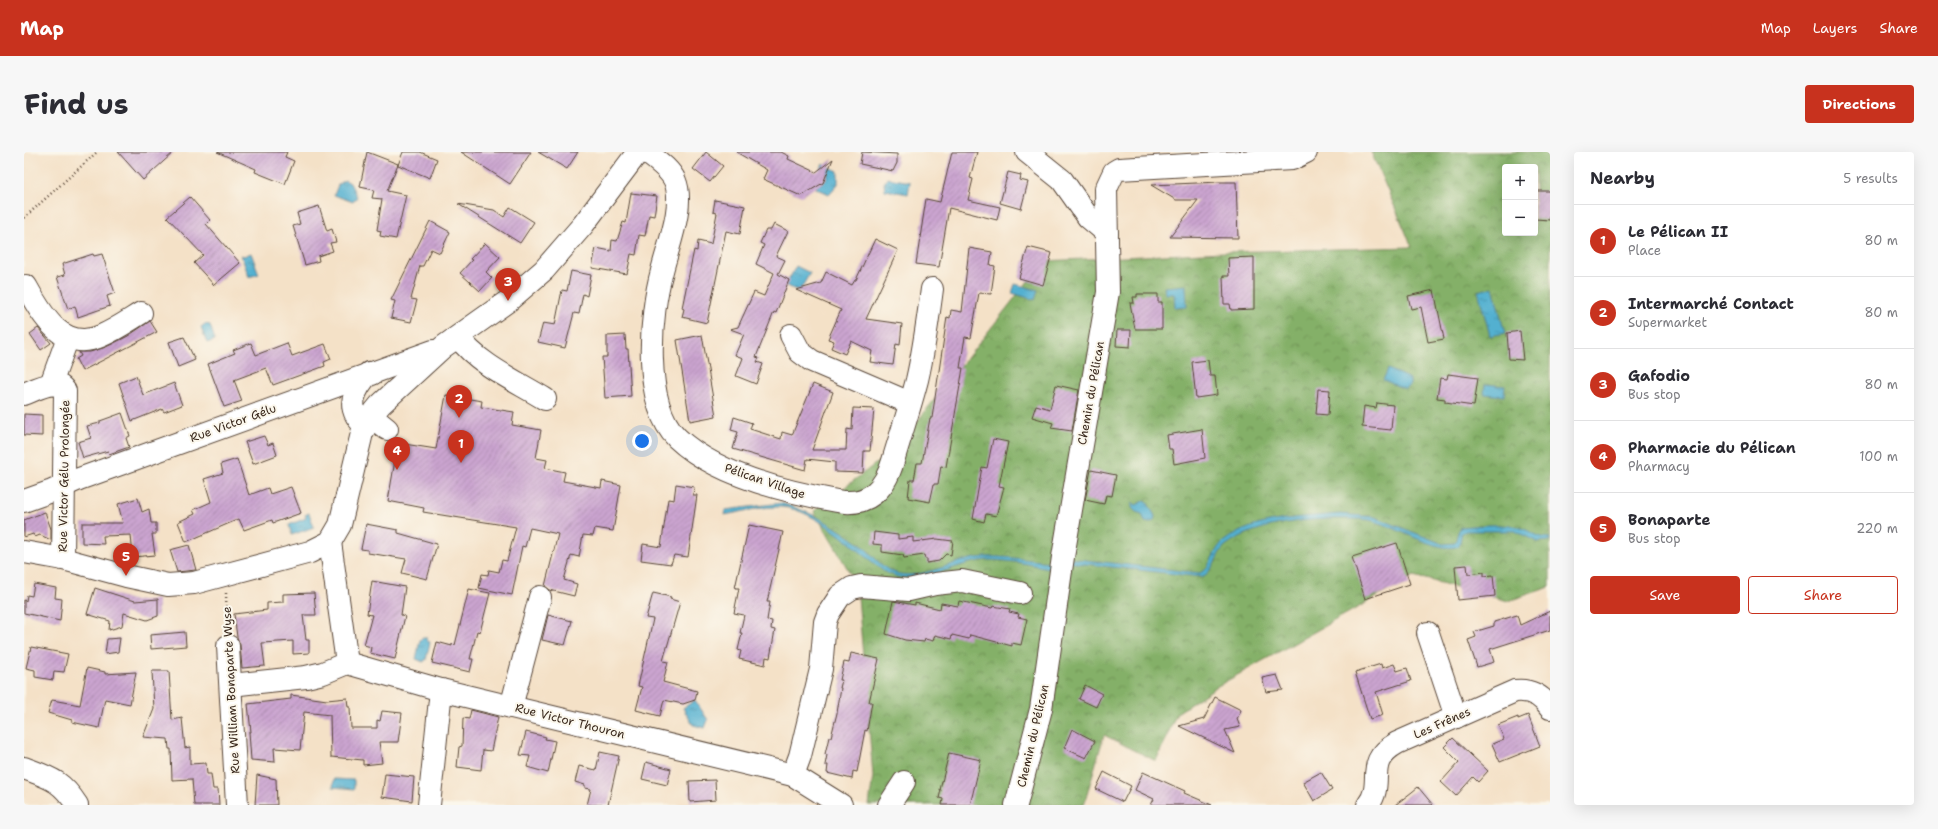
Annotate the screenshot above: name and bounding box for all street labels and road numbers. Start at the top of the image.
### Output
street label: Chemin du Pélican [1074,340,1108,446]
street label: Rue Victor Gélu Prolongée [55,399,73,552]
street label: Rue Victor Gélu [188,400,278,446]
street label: Pélican Village [722,460,808,502]
street label: Rue William Bonaparte Wyse [219,606,243,774]
street label: Chemin du Pélican [1013,683,1053,789]
street label: Rue Victor Thouron [513,700,627,742]
street label: Les Frênes [1411,703,1473,743]

